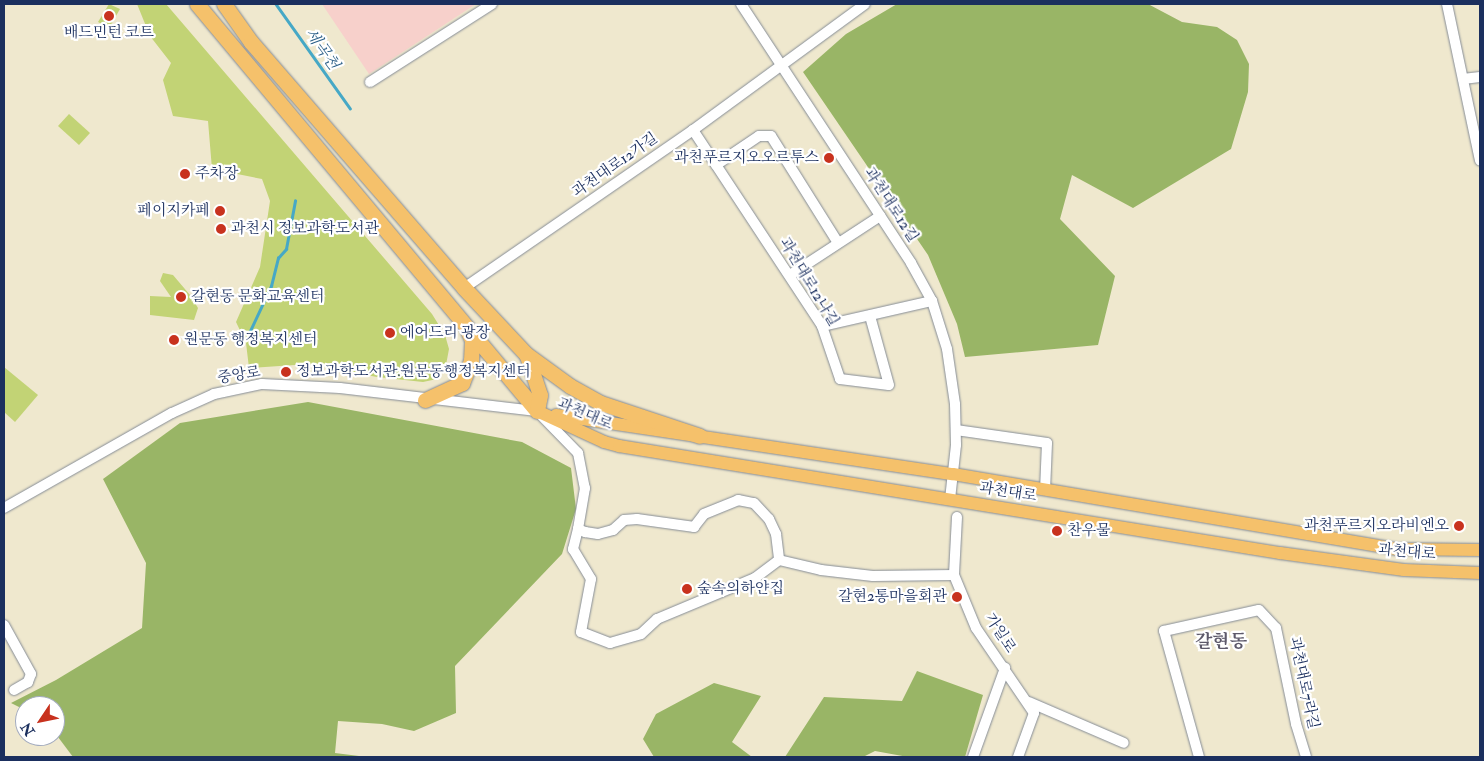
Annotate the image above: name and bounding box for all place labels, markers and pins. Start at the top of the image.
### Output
marker: 배드민턴 코트 [103,10,115,22]
place label: 배드민턴 코트 [64,24,154,42]
place label: 과천푸르지오오르투스 [674,149,819,167]
marker: 과천푸르지오오르투스 [823,152,835,164]
place label: 주차장 [195,165,238,183]
marker: 주차장 [179,168,191,180]
place label: 페이지카페 [138,202,210,220]
marker: 페이지카페 [214,205,226,217]
place label: 과천시 정보과학도서관 [231,220,379,238]
marker: 과천시 정보과학도서관 [215,223,227,235]
place label: 갈현동 문화교육센터 [191,288,325,306]
marker: 갈현동 문화교육센터 [175,291,187,303]
place label: 에어드리 광장 [400,324,490,342]
marker: 에어드리 광장 [384,327,396,339]
place label: 원문동 행정복지센터 [184,331,318,349]
marker: 원문동 행정복지센터 [168,334,180,346]
place label: 정보과학도서관.원문동행정복지센터 [296,363,531,381]
marker: 정보과학도서관.원문동행정복지센터 [280,366,292,378]
place label: 과천푸르지오라비엔오 [1304,517,1449,535]
marker: 과천푸르지오라비엔오 [1453,520,1465,532]
place label: 찬우물 [1067,522,1110,540]
marker: 찬우물 [1051,525,1063,537]
place label: 숲속의하얀집 [697,580,784,598]
marker: 숲속의하얀집 [681,583,693,595]
place label: 갈현2통마을회관 [838,588,947,606]
marker: 갈현2통마을회관 [951,591,963,603]

